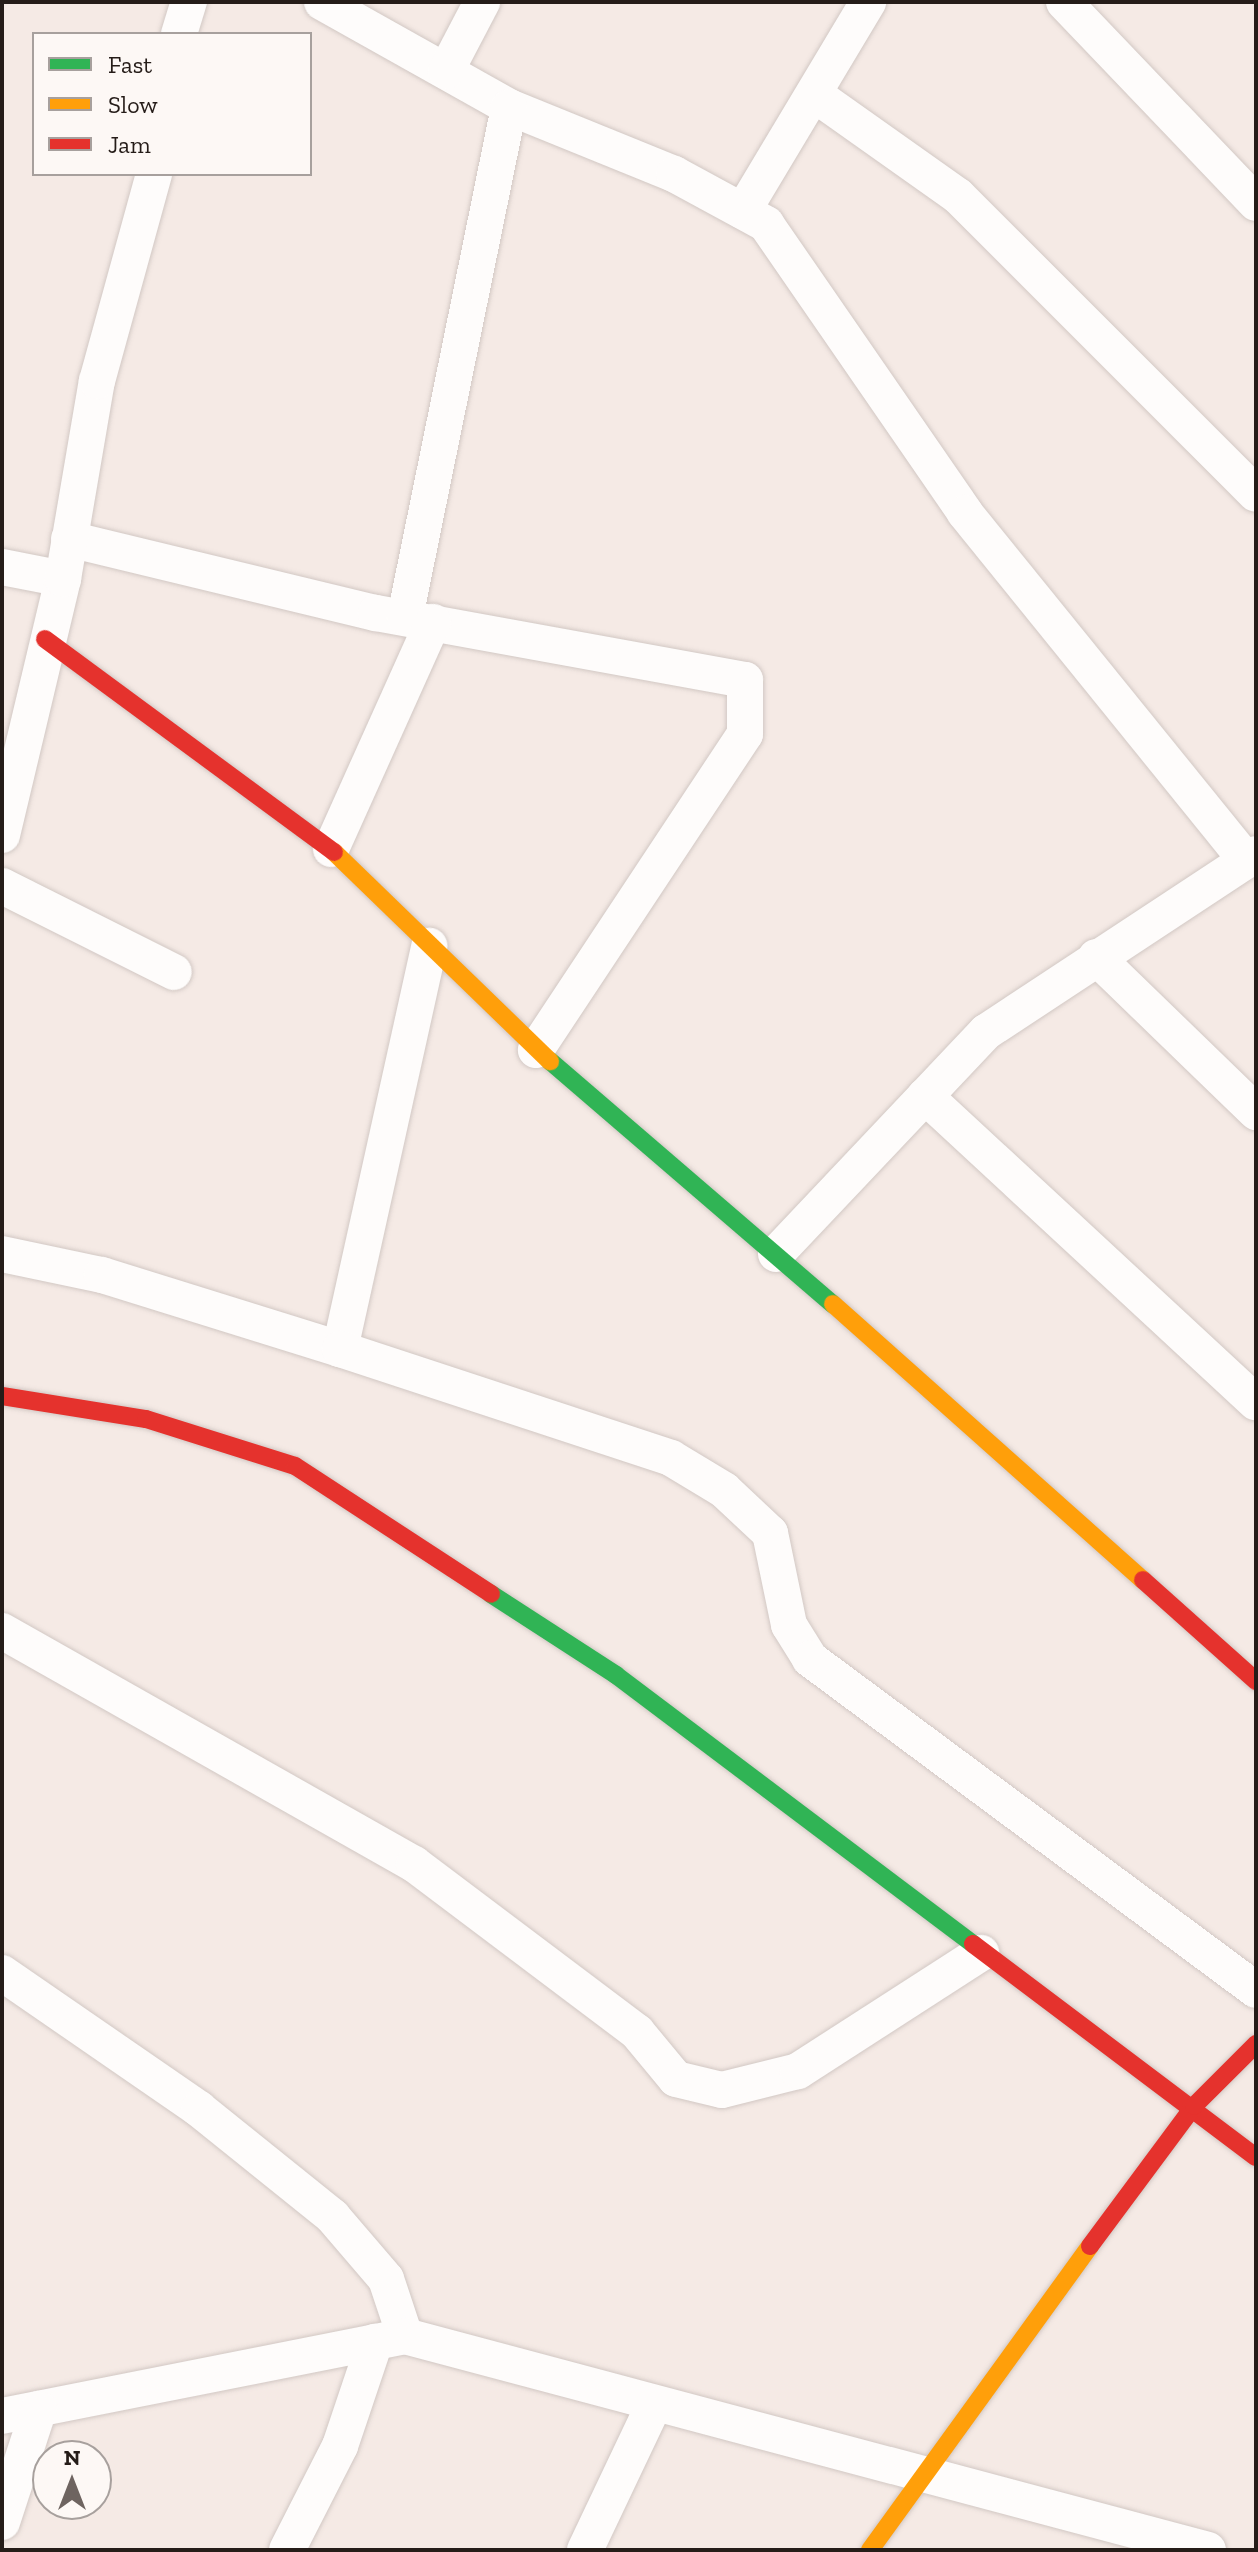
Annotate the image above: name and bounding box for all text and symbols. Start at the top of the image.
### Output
legend [32,32,312,176]
text: Fast [108,50,152,79]
text: Slow [108,90,158,119]
text: Jam [108,130,151,159]
north arrow [32,2440,112,2520]
text: N [64,2444,80,2471]

